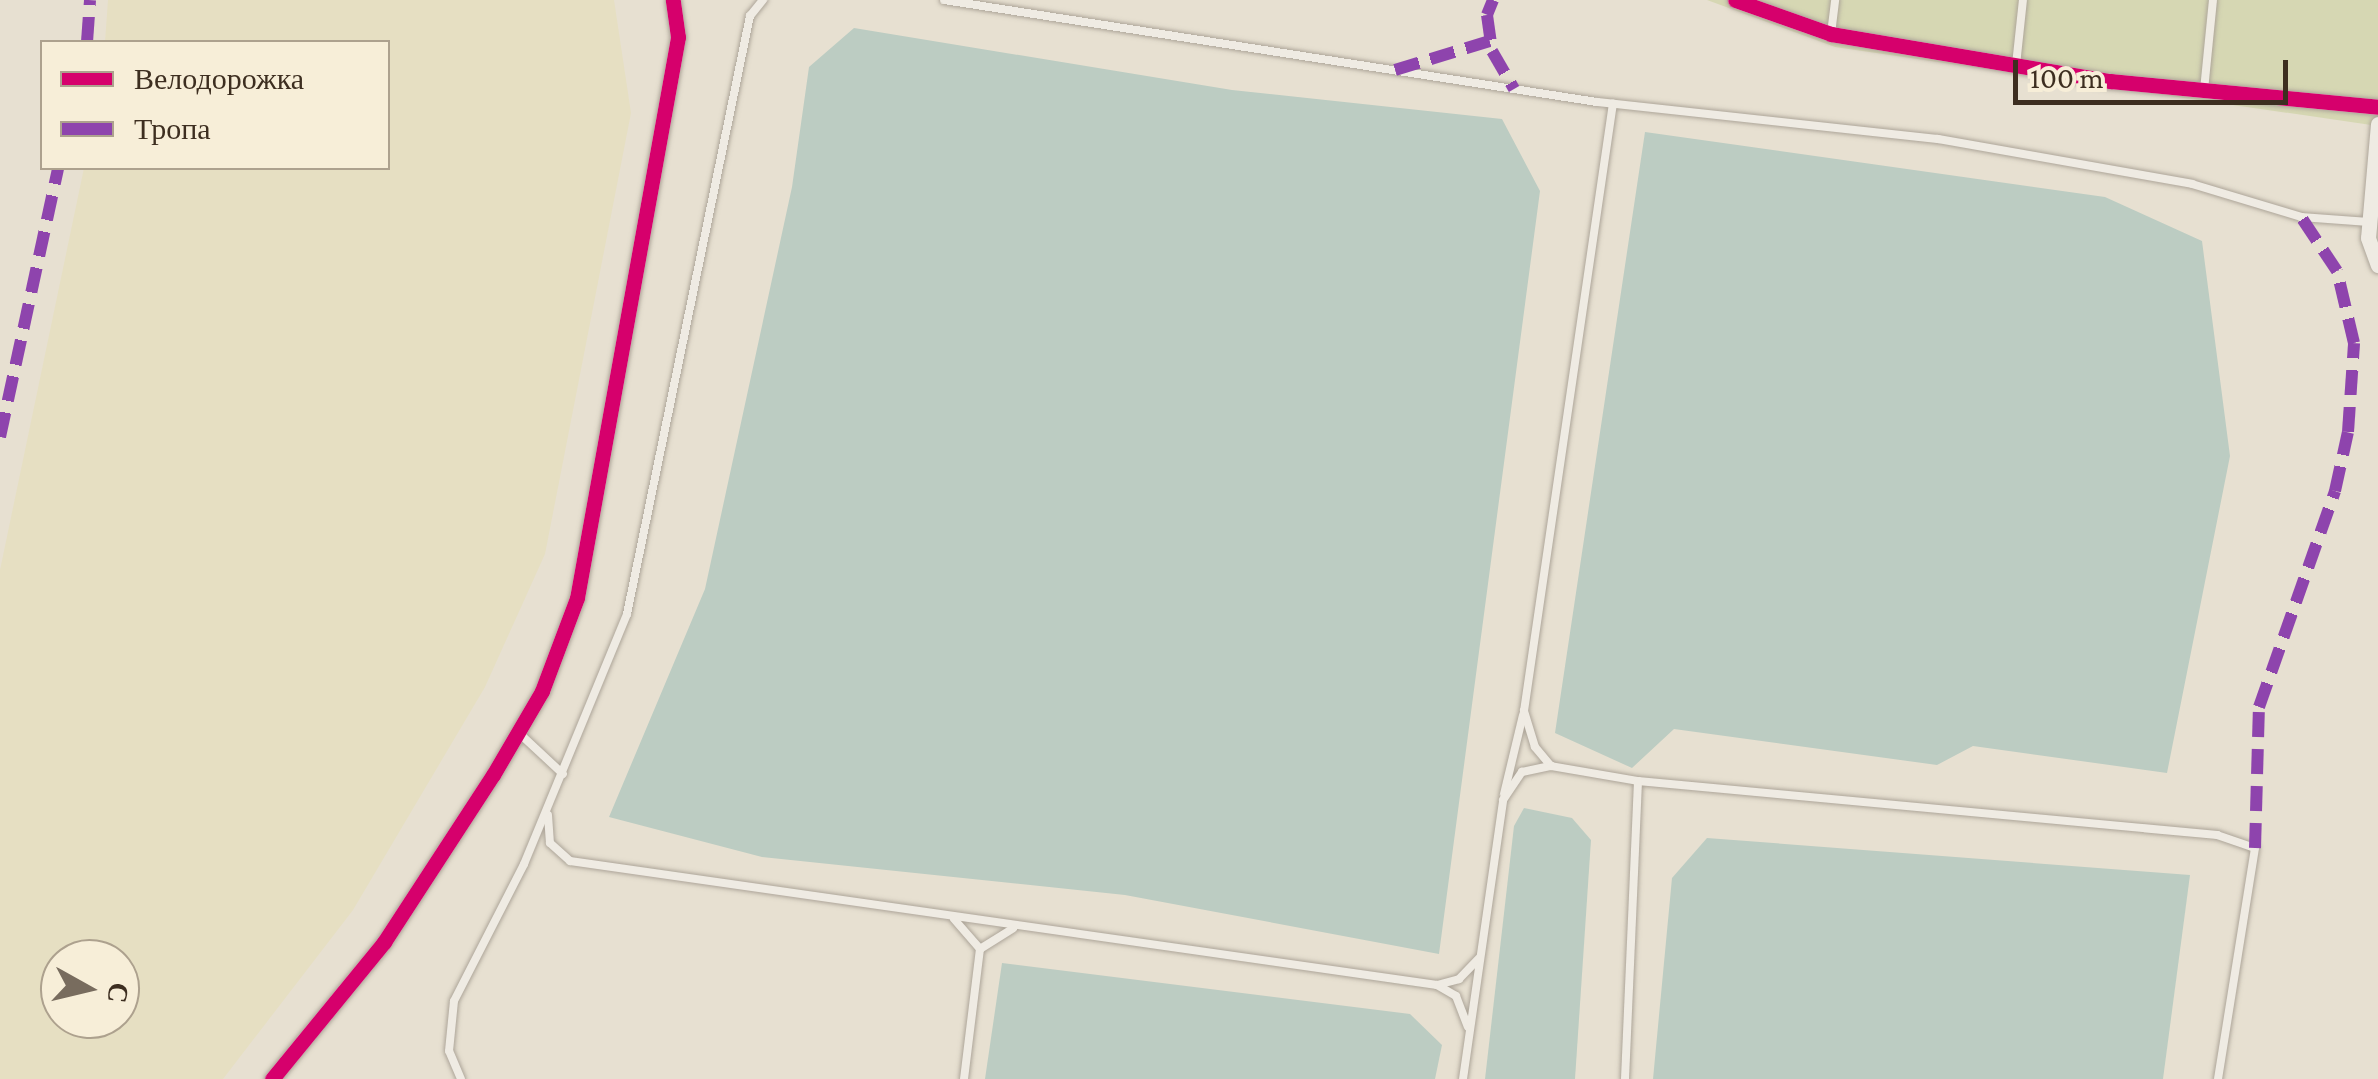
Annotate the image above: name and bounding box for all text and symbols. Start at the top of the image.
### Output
legend [40,40,390,170]
scale bar [2018,40,2293,102]
text: 100 m [2030,61,2104,94]
text: Велодорожка [134,62,304,95]
text: Тропа [134,112,211,145]
north arrow [40,939,140,1039]
text: С [101,981,135,1005]

